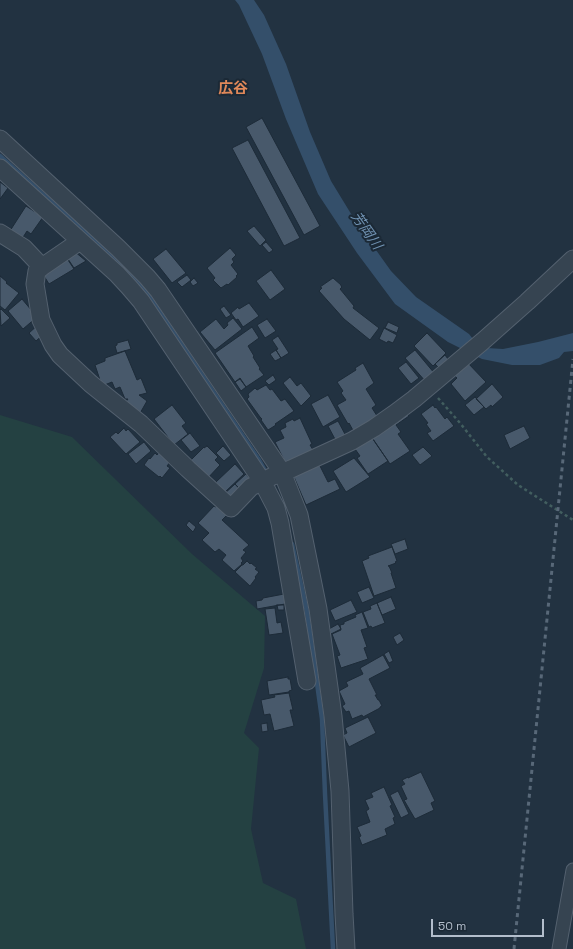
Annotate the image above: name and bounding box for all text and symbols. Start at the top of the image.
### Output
district label: 広谷 [218,80,248,98]
water label: 芳岡川 [347,209,385,253]
scale bar [433,911,546,937]
text: 50 m [438,918,466,934]

